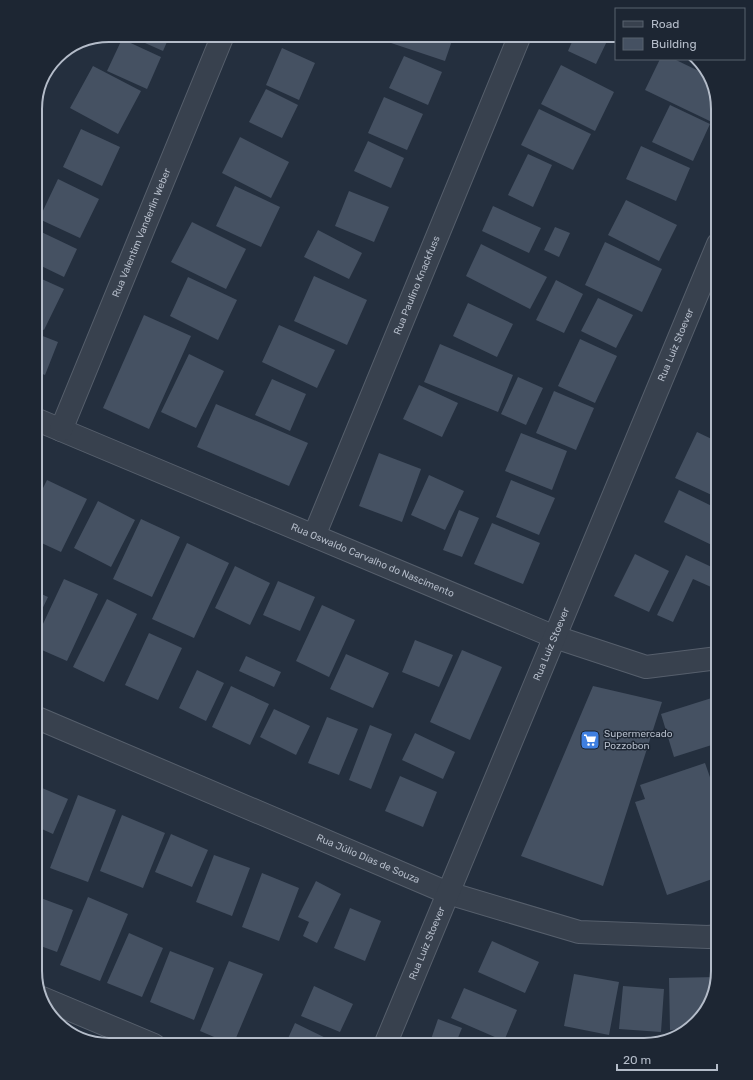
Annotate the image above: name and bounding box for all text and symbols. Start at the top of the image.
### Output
legend [615,8,745,60]
text: Road [651,17,679,31]
text: Building [651,37,697,51]
street label: Rua Valentim Vanderlin Weber [110,167,174,299]
street label: Rua Paulino Knackfuss [391,234,443,337]
street label: Rua Luiz Stoever [655,307,697,383]
street label: Rua Oswaldo Carvalho do Nascimento [289,521,456,600]
street label: Rua Luiz Stoever [531,606,572,683]
place label: Supermercado Pozzobon [604,728,673,752]
supermarket icon: Supermercado Pozzobon [579,729,601,751]
street label: Rua Júlio Dias de Souza [315,832,421,886]
street label: Rua Luiz Stoever [407,905,448,982]
scale bar [617,1046,717,1072]
text: 20 m [623,1053,651,1067]

